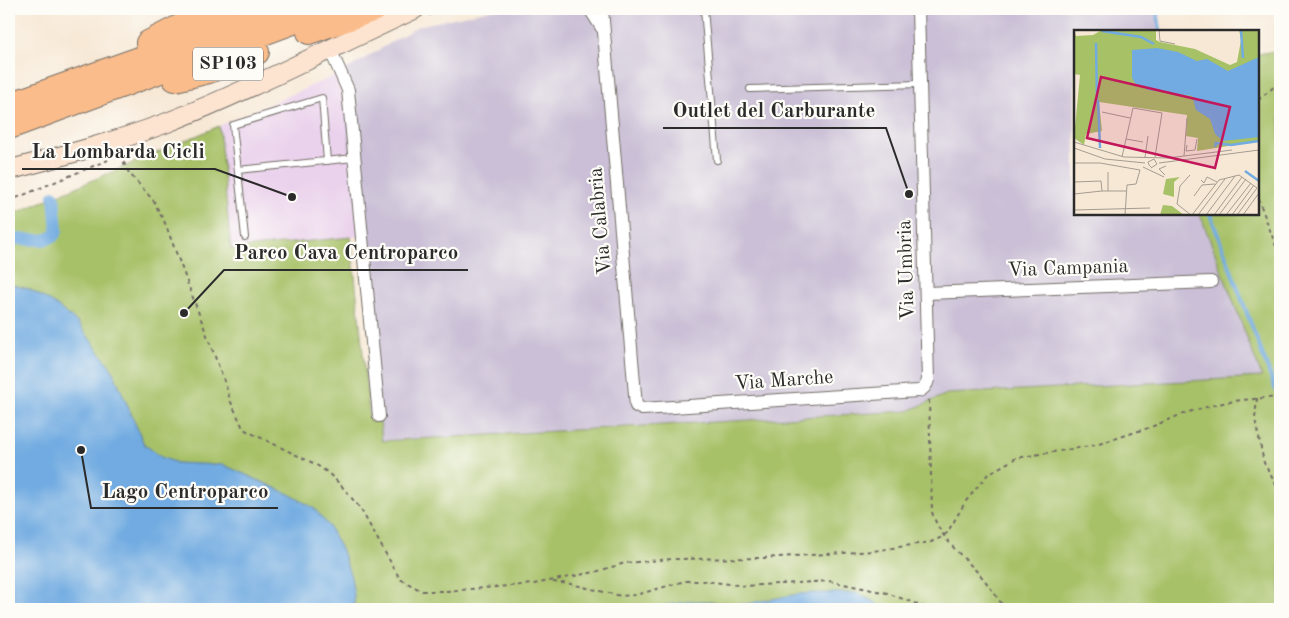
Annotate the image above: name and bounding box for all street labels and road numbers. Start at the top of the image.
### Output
road number: SP103 [193,48,263,80]
street label: Via Calabria [586,166,616,276]
street label: Via Umbria [895,219,919,321]
street label: Via Campania [1007,257,1129,281]
street label: Via Marche [734,368,834,394]

